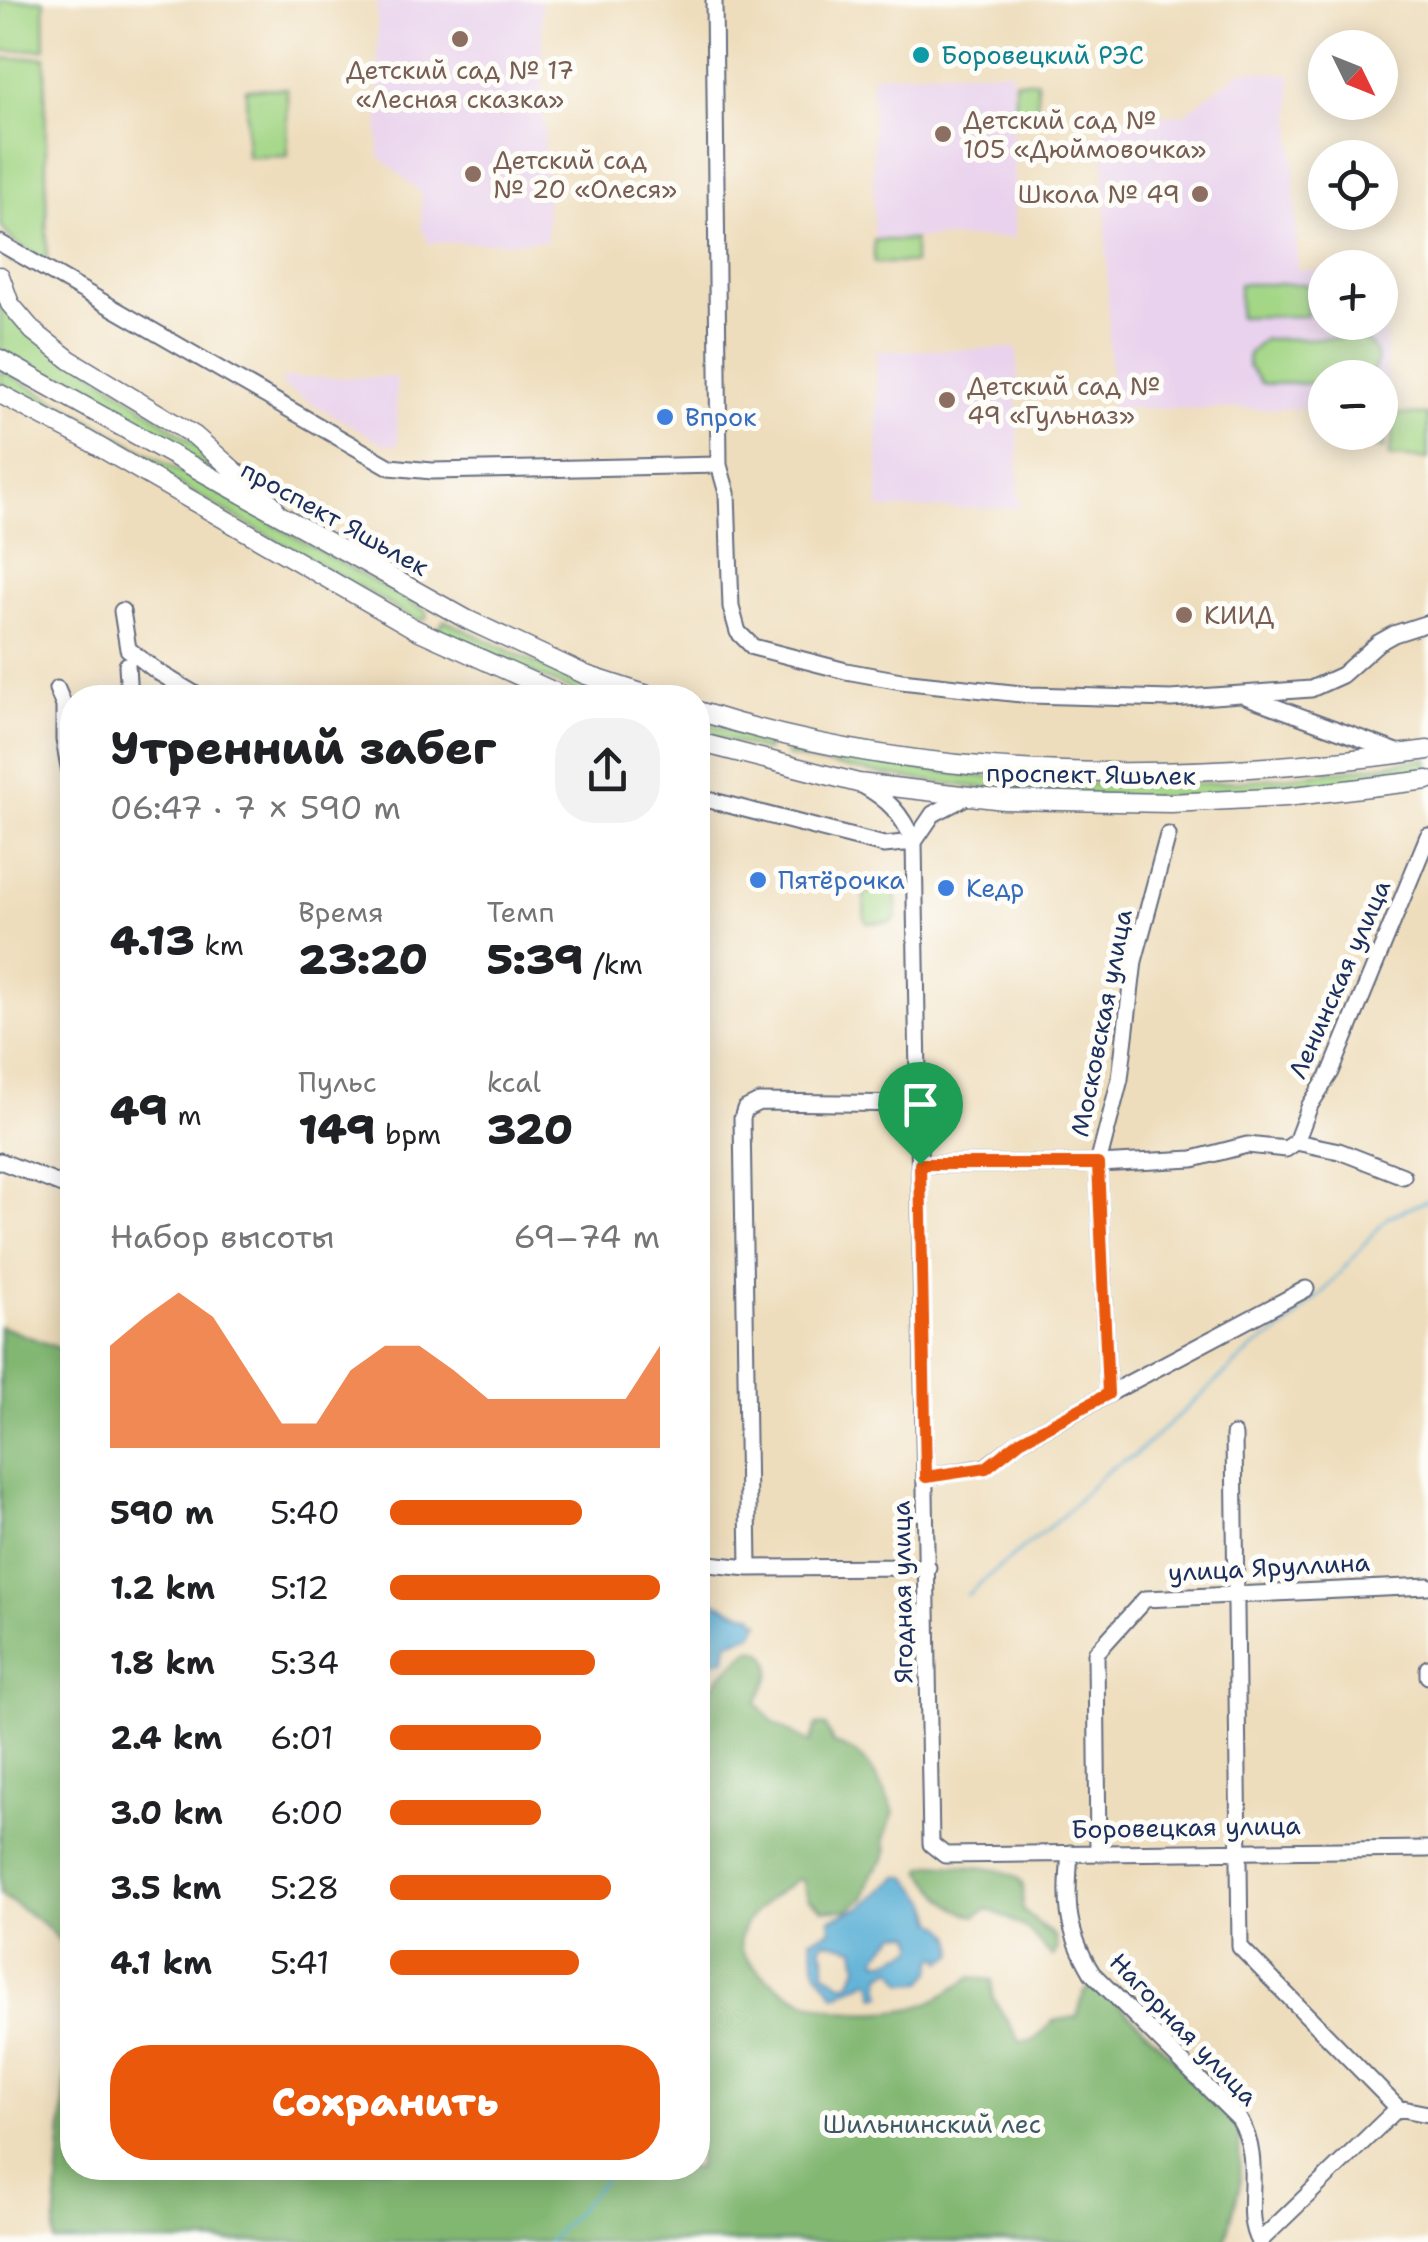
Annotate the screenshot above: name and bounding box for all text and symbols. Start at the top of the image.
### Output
marker: Детский сад № 17 «Лесная сказка» [449,28,471,50]
north arrow [1308,30,1398,120]
map controls [1308,30,1398,450]
place label: Боровецкий РЭС [941,38,1144,72]
marker: Боровецкий РЭС [910,44,932,66]
place label: Детский сад № 17 «Лесная сказка» [346,53,574,116]
place label: Детский сад № 105 «Дюймовочка» [963,103,1206,166]
marker: Детский сад № 105 «Дюймовочка» [932,123,954,145]
button: locate [1308,140,1398,230]
place label: Детский сад № 20 «Олеся» [493,143,677,206]
marker: Детский сад № 20 «Олеся» [462,163,484,185]
place label: Школа № 49 [1018,177,1180,211]
marker: Школа № 49 [1189,183,1211,205]
button: + [1308,250,1398,340]
button: − [1308,360,1398,450]
place label: Детский сад № 49 «Гульназ» [967,369,1160,432]
marker: Детский сад № 49 «Гульназ» [936,389,958,411]
place label: Впрок [685,400,757,434]
marker: Впрок [654,406,676,428]
street label: проспект Яшьлек [235,452,435,584]
place label: КИИД [1204,598,1274,632]
marker: КИИД [1173,604,1195,626]
text: Утренний забег [110,718,496,778]
button: share [555,718,660,823]
street label: проспект Яшьлек [986,755,1196,793]
text: 06:47 · 7 × 590 m [110,786,401,829]
place label: Пятёрочка [778,863,905,897]
marker: Пятёрочка [747,869,769,891]
place label: Кедр [966,871,1024,905]
street label: Ленинская улица [1280,874,1398,1084]
marker: Кедр [935,877,957,899]
text: Время [298,893,384,931]
text: Темп [487,893,554,931]
street label: Московская улица [1062,906,1140,1140]
text: 4.13 [110,912,195,968]
text: km [195,926,244,964]
text: 23:20 [298,931,428,987]
text: 5:39 [487,931,583,987]
text: /km [583,945,643,983]
pin [878,1062,963,1165]
text: Пульс [298,1063,377,1101]
text: kcal [487,1063,541,1101]
icon: arrive [893,1077,948,1132]
text: 49 [110,1082,168,1138]
text: m [168,1096,202,1134]
text: 149 [298,1101,375,1157]
text: 320 [487,1101,573,1157]
text: bpm [375,1115,441,1153]
text: Набор высоты [110,1215,335,1258]
text: 69–74 m [513,1215,660,1258]
text: 590 m [110,1491,214,1534]
text: 5:40 [270,1491,340,1534]
street label: Ягодная улица [883,1500,921,1684]
street label: улица Яруллина [1167,1545,1371,1589]
text: 1.2 km [110,1566,215,1609]
text: 5:12 [270,1566,329,1609]
text: 1.8 km [110,1641,215,1684]
text: 5:34 [270,1641,339,1684]
text: 2.4 km [110,1716,222,1759]
text: 6:01 [270,1716,334,1759]
text: 3.0 km [110,1791,223,1834]
text: 6:00 [270,1791,344,1834]
street label: Боровецкая улица [1071,1808,1301,1846]
text: 3.5 km [110,1866,221,1909]
text: 5:28 [270,1866,339,1909]
text: 4.1 km [110,1941,212,1984]
text: 5:41 [270,1941,329,1984]
street label: Нагорная улица [1102,1945,1266,2113]
button: Сохранить [110,2045,660,2160]
park label: Шильнинский лес [823,2107,1041,2141]

